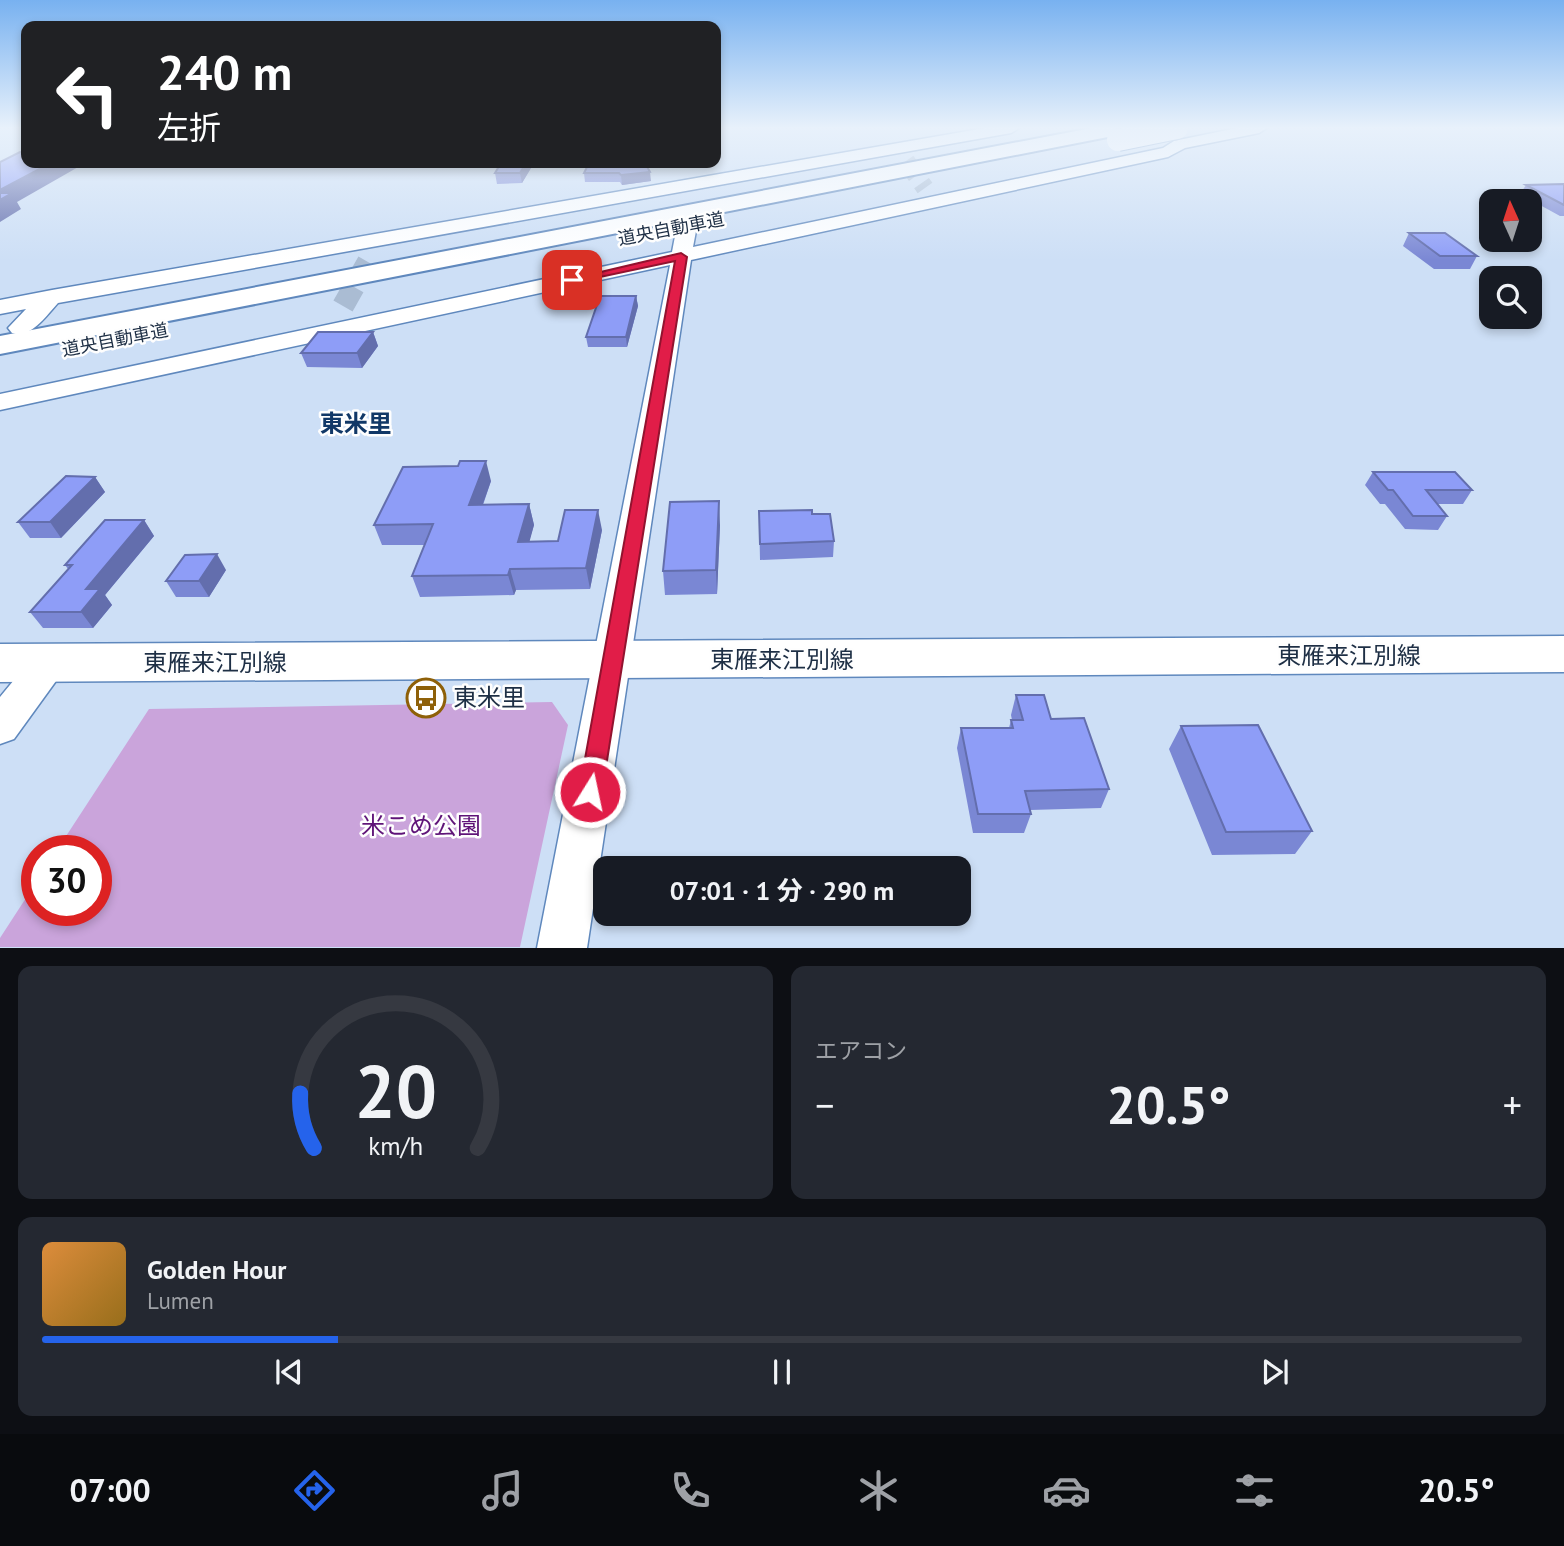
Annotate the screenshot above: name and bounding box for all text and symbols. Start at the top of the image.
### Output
text: 240 m [157,40,292,104]
icon: left [42,49,133,140]
text: 左折 [157,106,221,148]
north arrow [1479,189,1542,252]
map controls [1479,189,1542,329]
street label: 道央自動車道 [616,207,726,250]
pin [542,250,602,310]
icon: arrive [553,261,591,299]
button: search [1479,266,1542,329]
street label: 道央自動車道 [60,318,170,361]
district label: 東米里 [320,408,392,439]
street label: 東雁来江別線 [1277,640,1421,671]
street label: 東雁来江別線 [710,644,854,675]
street label: 東雁来江別線 [143,647,287,678]
bus stop icon: 東米里 [405,677,447,719]
place label: 東米里 [453,682,525,713]
position arrow [553,755,627,829]
park label: 米こめ公園 [361,810,481,841]
speed limit sign: 30 [21,835,112,926]
text: 07:01 · 1 分 · 290 m [670,874,894,907]
text: エアコン [815,1036,907,1065]
text: 20 [354,1045,437,1139]
text: 20.5° [1107,1071,1230,1138]
text: − [815,1080,834,1129]
text: + [1503,1080,1522,1129]
text: km/h [368,1130,423,1162]
text: Golden Hour [147,1253,286,1286]
text: Lumen [147,1286,214,1315]
icon: previous [270,1353,308,1391]
icon: pause [763,1353,801,1391]
icon: next [1256,1353,1294,1391]
icon: directions [290,1466,339,1515]
icon: music [478,1466,527,1515]
icon: phone [666,1466,715,1515]
icon: climate [854,1466,903,1515]
icon: car [1042,1466,1091,1515]
icon: filters [1230,1466,1279,1515]
text: 07:00 [70,1469,151,1511]
text: 20.5° [1418,1469,1494,1511]

